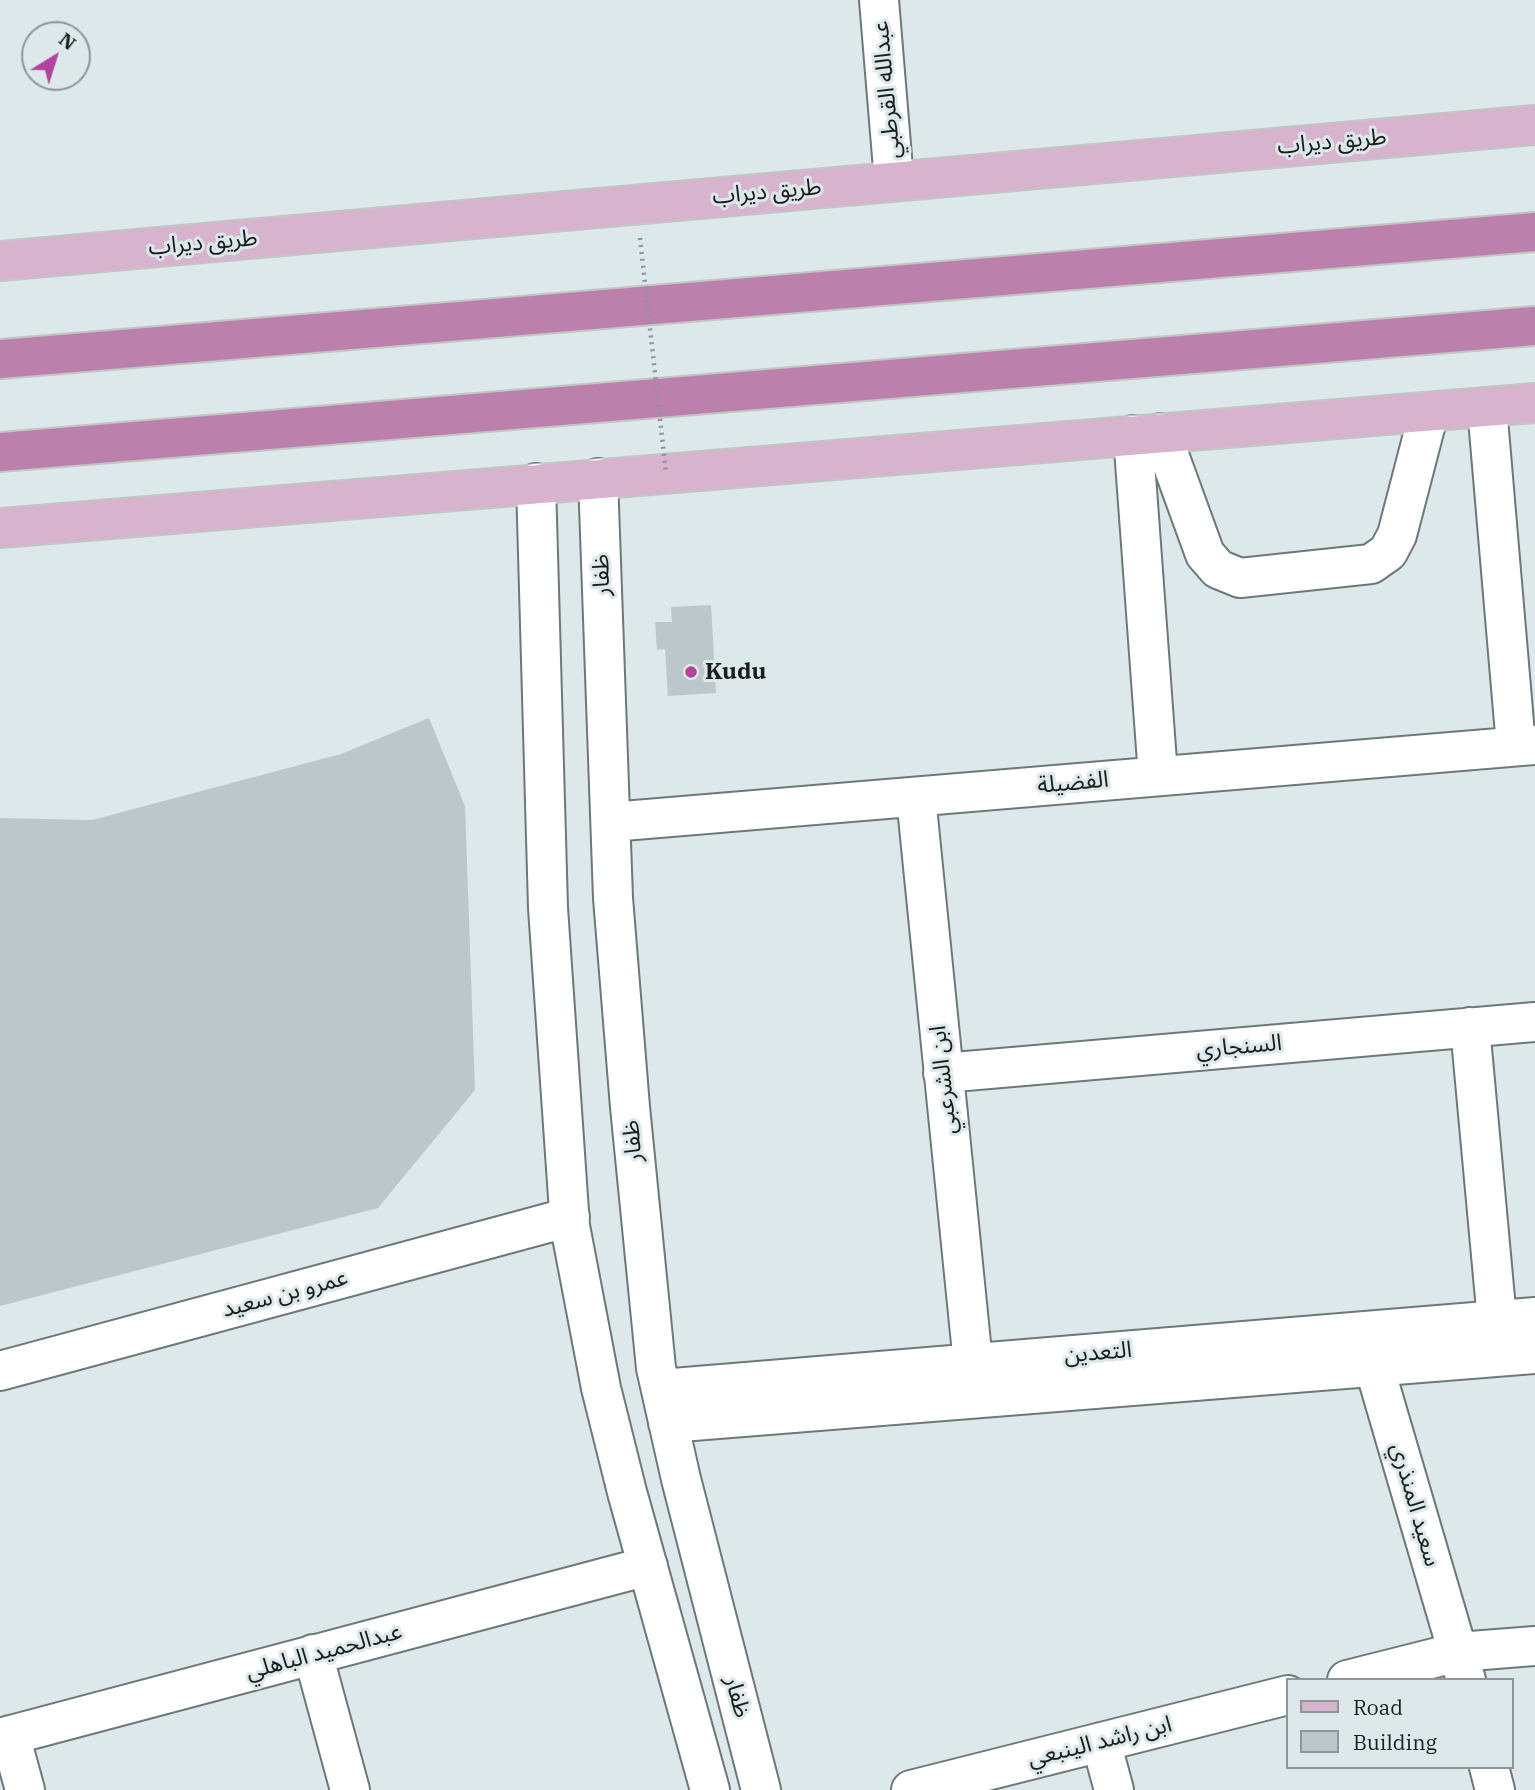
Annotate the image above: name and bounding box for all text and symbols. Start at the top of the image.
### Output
street label: عبدالله القرطبي [867,20,907,160]
north arrow [21,21,91,91]
text: N [54,27,81,55]
street label: طريق ديراب [1276,123,1388,161]
street label: طريق ديراب [711,173,823,211]
street label: طريق ديراب [147,224,259,262]
street label: ظفار [587,553,617,597]
place label: Kudu [705,658,766,686]
marker: Kudu [683,664,699,680]
street label: الفضيلة [1036,766,1110,800]
street label: ابن الشرعبي [925,1024,963,1136]
street label: السنجاري [1195,1029,1283,1065]
street label: ظفار [617,1119,649,1163]
street label: عمرو بن سعيد [219,1264,351,1324]
street label: التعدين [1063,1336,1133,1370]
street label: سعيد المنذري [1384,1440,1446,1570]
street label: عبدالحميد الباهلي [243,1618,405,1686]
street label: ظفار [718,1673,756,1721]
legend [1286,1678,1514,1769]
text: Road [1353,1693,1403,1721]
street label: ابن راشد الينبعي [1025,1711,1175,1773]
text: Building [1353,1728,1437,1756]

